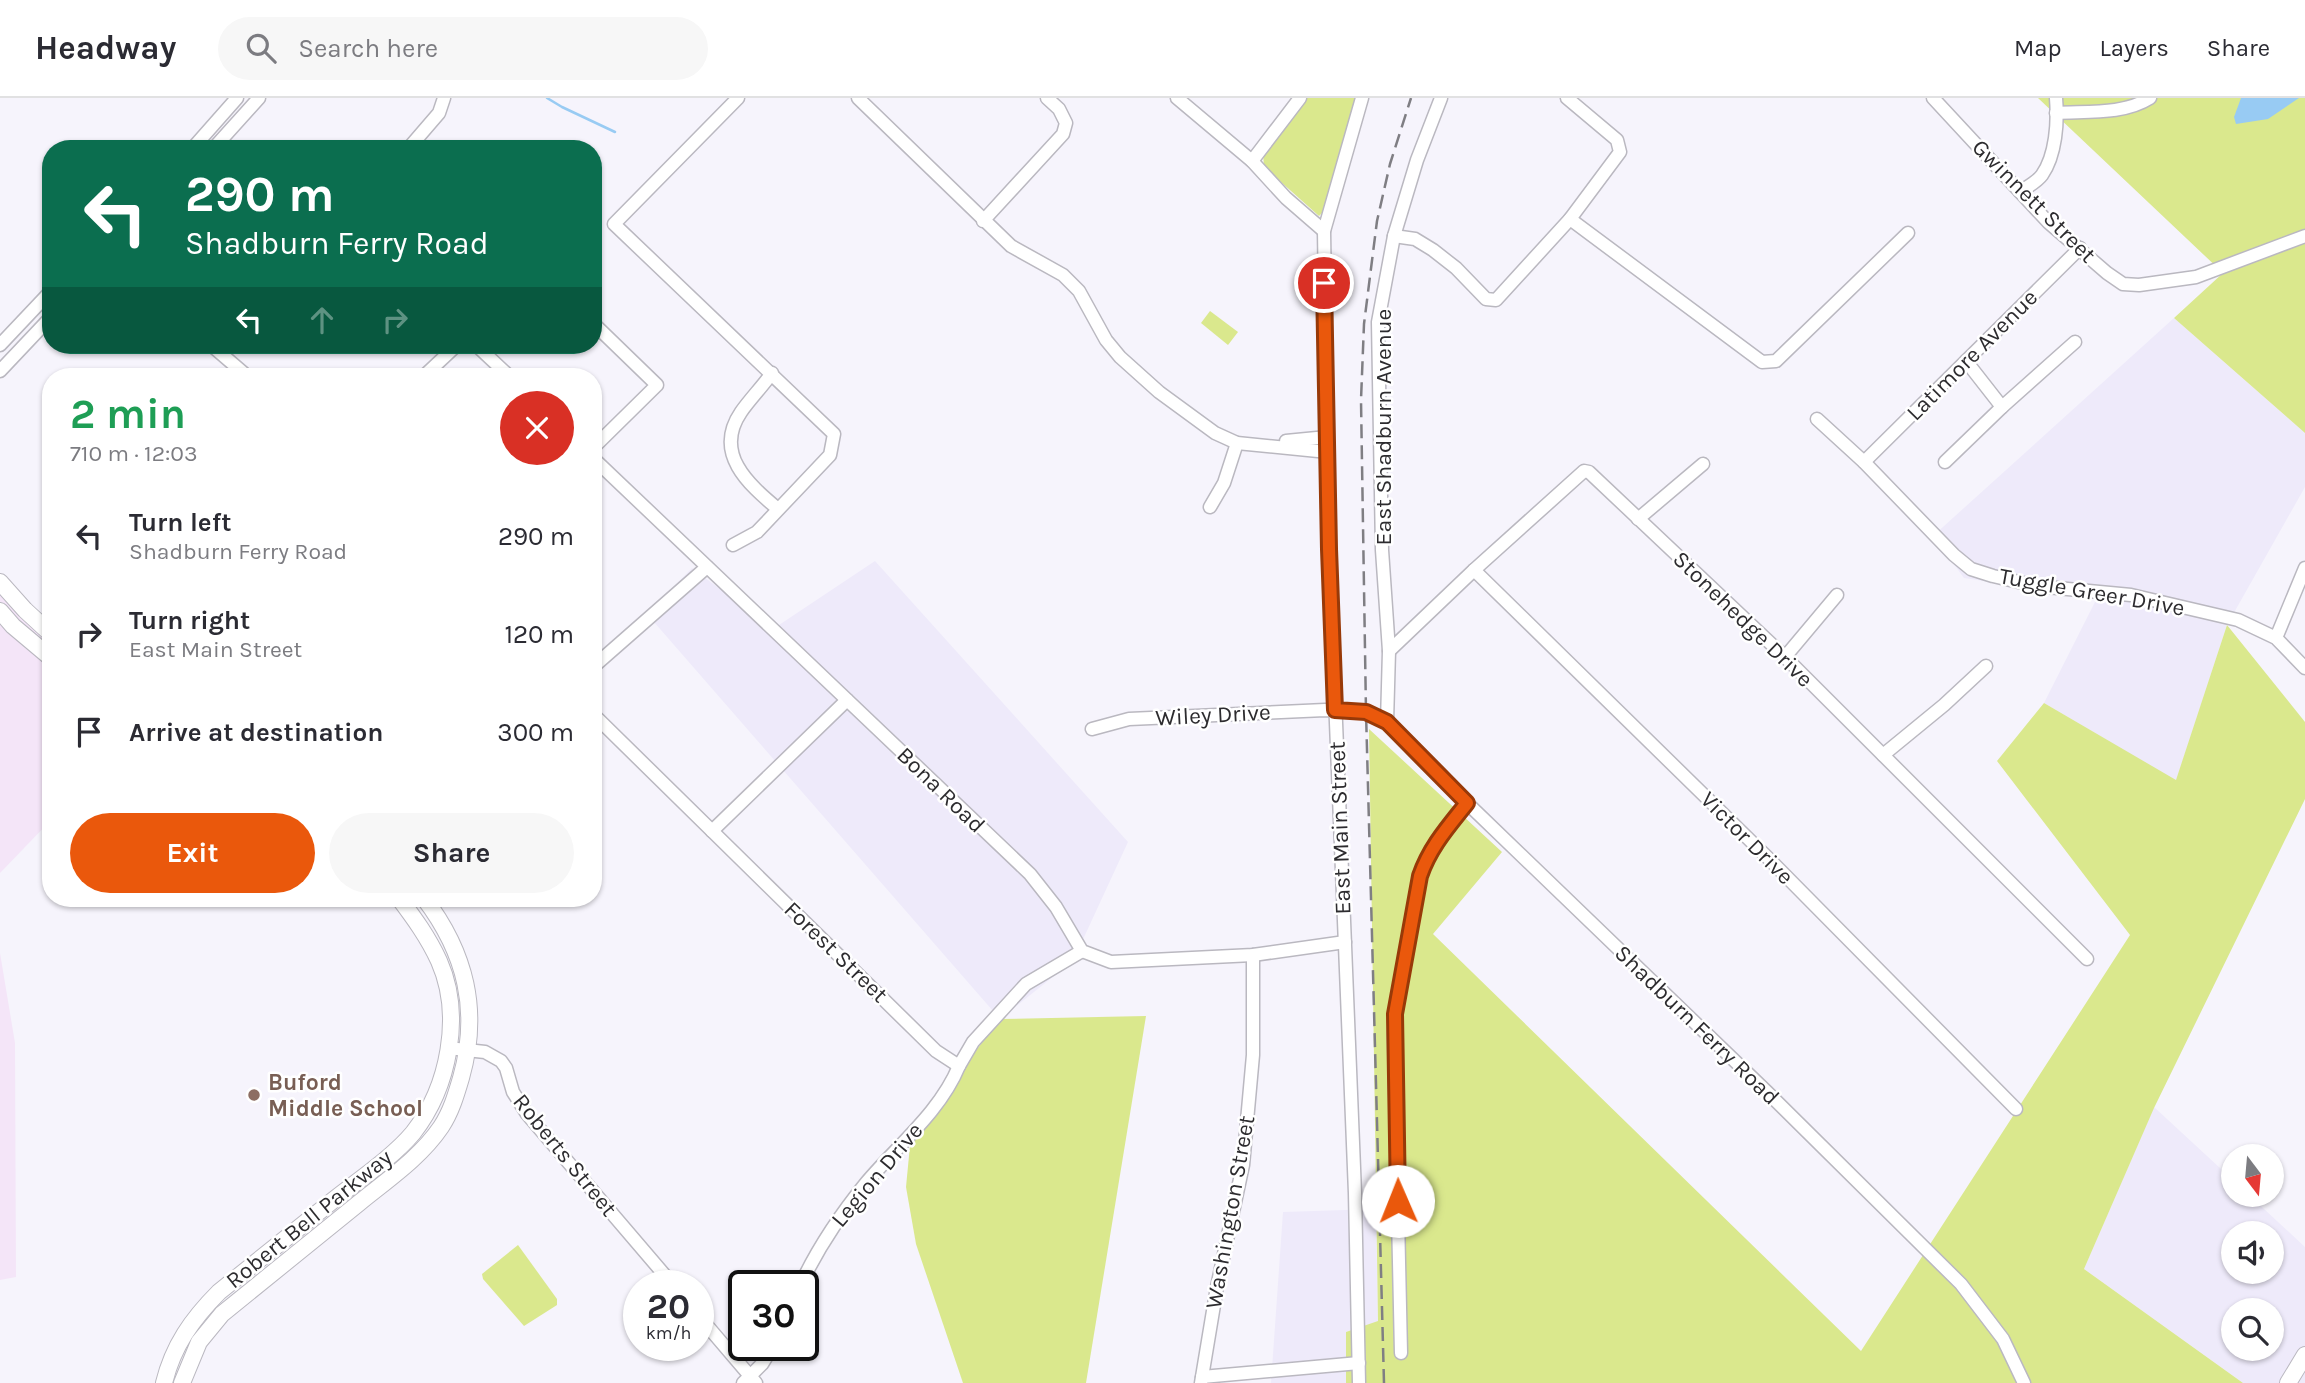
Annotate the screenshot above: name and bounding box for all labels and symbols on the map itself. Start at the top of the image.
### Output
street label: Gwinnett Street [1967,134,2102,269]
pin [1294,253,1354,313]
street label: Latimore Avenue [1901,284,2043,426]
street label: East Shadburn Avenue [1370,309,1397,545]
street label: Stonehedge Drive [1667,545,1819,693]
street label: Tuggle Greer Drive [1997,562,2187,622]
street label: Wiley Drive [1155,698,1271,732]
street label: Bona Road [891,741,991,839]
street label: East Main Street [1323,741,1357,915]
street label: Victor Drive [1695,786,1799,890]
street label: Forest Street [779,896,894,1008]
street label: Shadburn Ferry Road [1609,939,1785,1111]
place label: Buford Middle School [268,1069,423,1122]
marker: Buford Middle School [246,1087,262,1103]
street label: Roberts Street [507,1088,623,1222]
street label: Washington Street [1200,1113,1260,1311]
street label: Legion Drive [826,1117,928,1233]
street label: Robert Bell Parkway [221,1144,398,1294]
north arrow [2221,1144,2284,1208]
position arrow [1361,1164,1435,1238]
speed limit sign: 30 [728,1270,819,1361]

